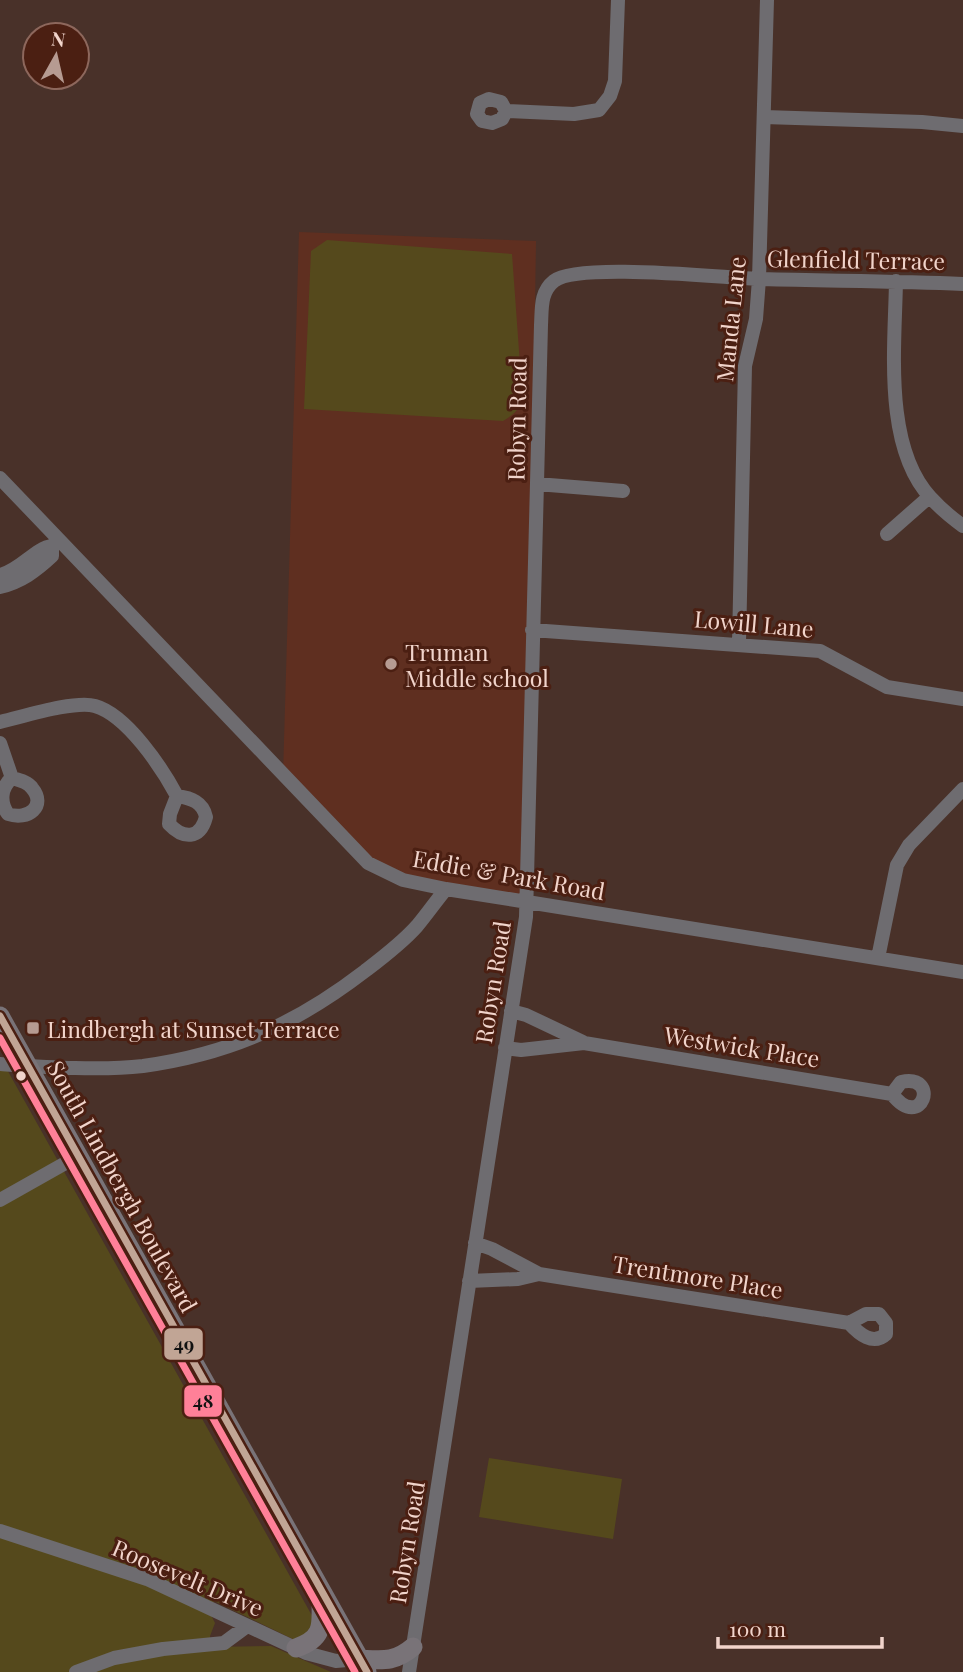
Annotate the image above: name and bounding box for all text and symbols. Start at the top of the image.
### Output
north arrow [21,21,91,91]
text: N [50,24,67,52]
street label: Glenfield Terrace [767,242,945,276]
street label: Manda Lane [708,255,752,383]
street label: Robyn Road [499,357,533,481]
street label: Lowill Lane [693,602,815,644]
place label: Truman Middle school [405,636,549,693]
marker: Truman Middle school [383,656,399,672]
street label: Eddie & Park Road [410,842,608,906]
street label: Robyn Road [467,919,517,1045]
place label: Lindbergh at Sunset Terrace [47,1013,340,1044]
street label: Westwick Place [661,1018,822,1074]
marker: Lindbergh at Sunset Terrace [25,1020,41,1036]
street label: South Lindbergh Boulevard [41,1055,205,1317]
unlabelled marker [14,1069,28,1083]
street label: Trentmore Place [611,1247,785,1305]
line badge: 49 [163,1327,204,1361]
text: 49 [174,1330,194,1356]
line badge: 48 [183,1384,223,1418]
text: 48 [193,1387,213,1413]
street label: Robyn Road [381,1479,431,1605]
street label: Roosevelt Drive [108,1531,268,1623]
scale bar [718,1606,883,1650]
text: 100 m [729,1614,786,1642]

